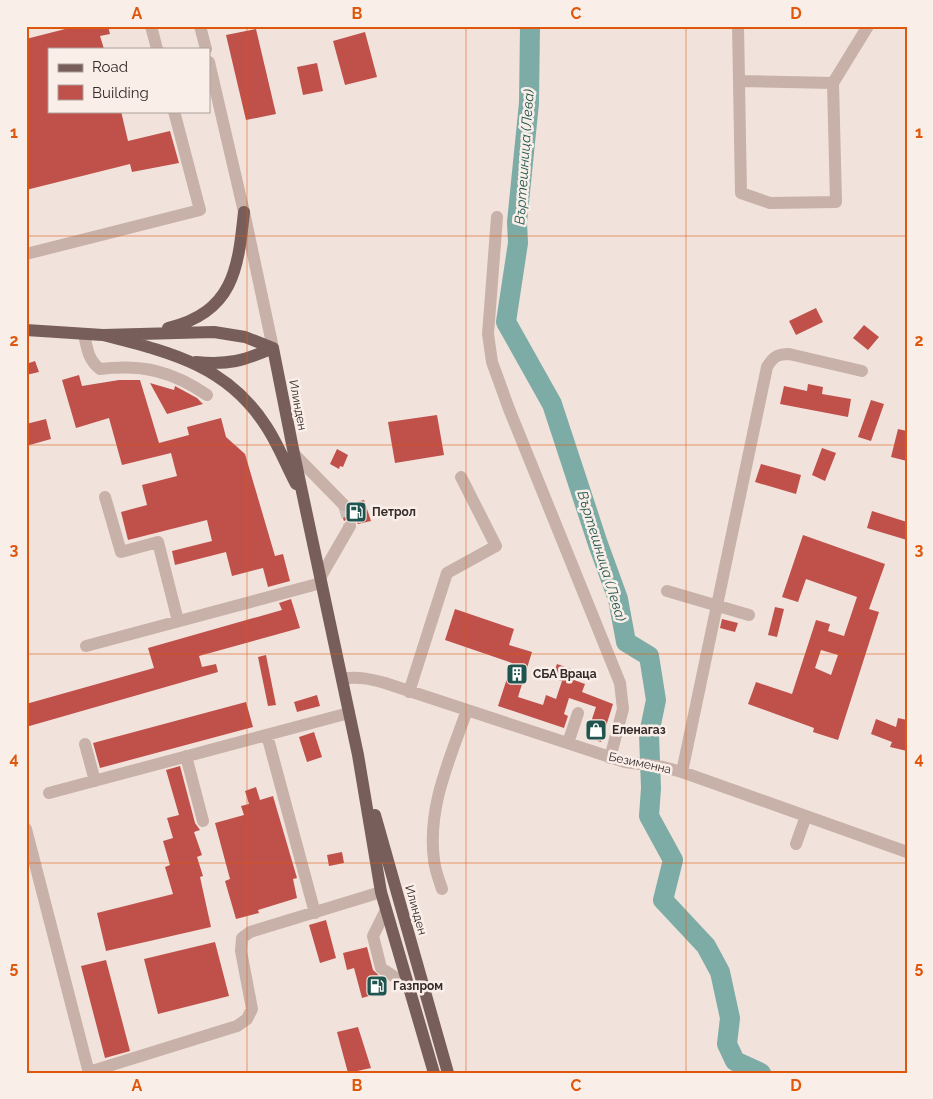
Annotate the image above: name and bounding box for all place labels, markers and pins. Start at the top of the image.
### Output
fuel station icon: Петрол [344,500,368,524]
place label: Петрол [372,505,416,519]
building icon: СБА Враца [505,662,529,686]
place label: СБА Враца [533,667,597,681]
shop icon: Еленагаз [584,718,608,742]
place label: Еленагаз [612,723,666,737]
fuel station icon: Газпром [365,974,389,998]
place label: Газпром [393,979,443,993]

